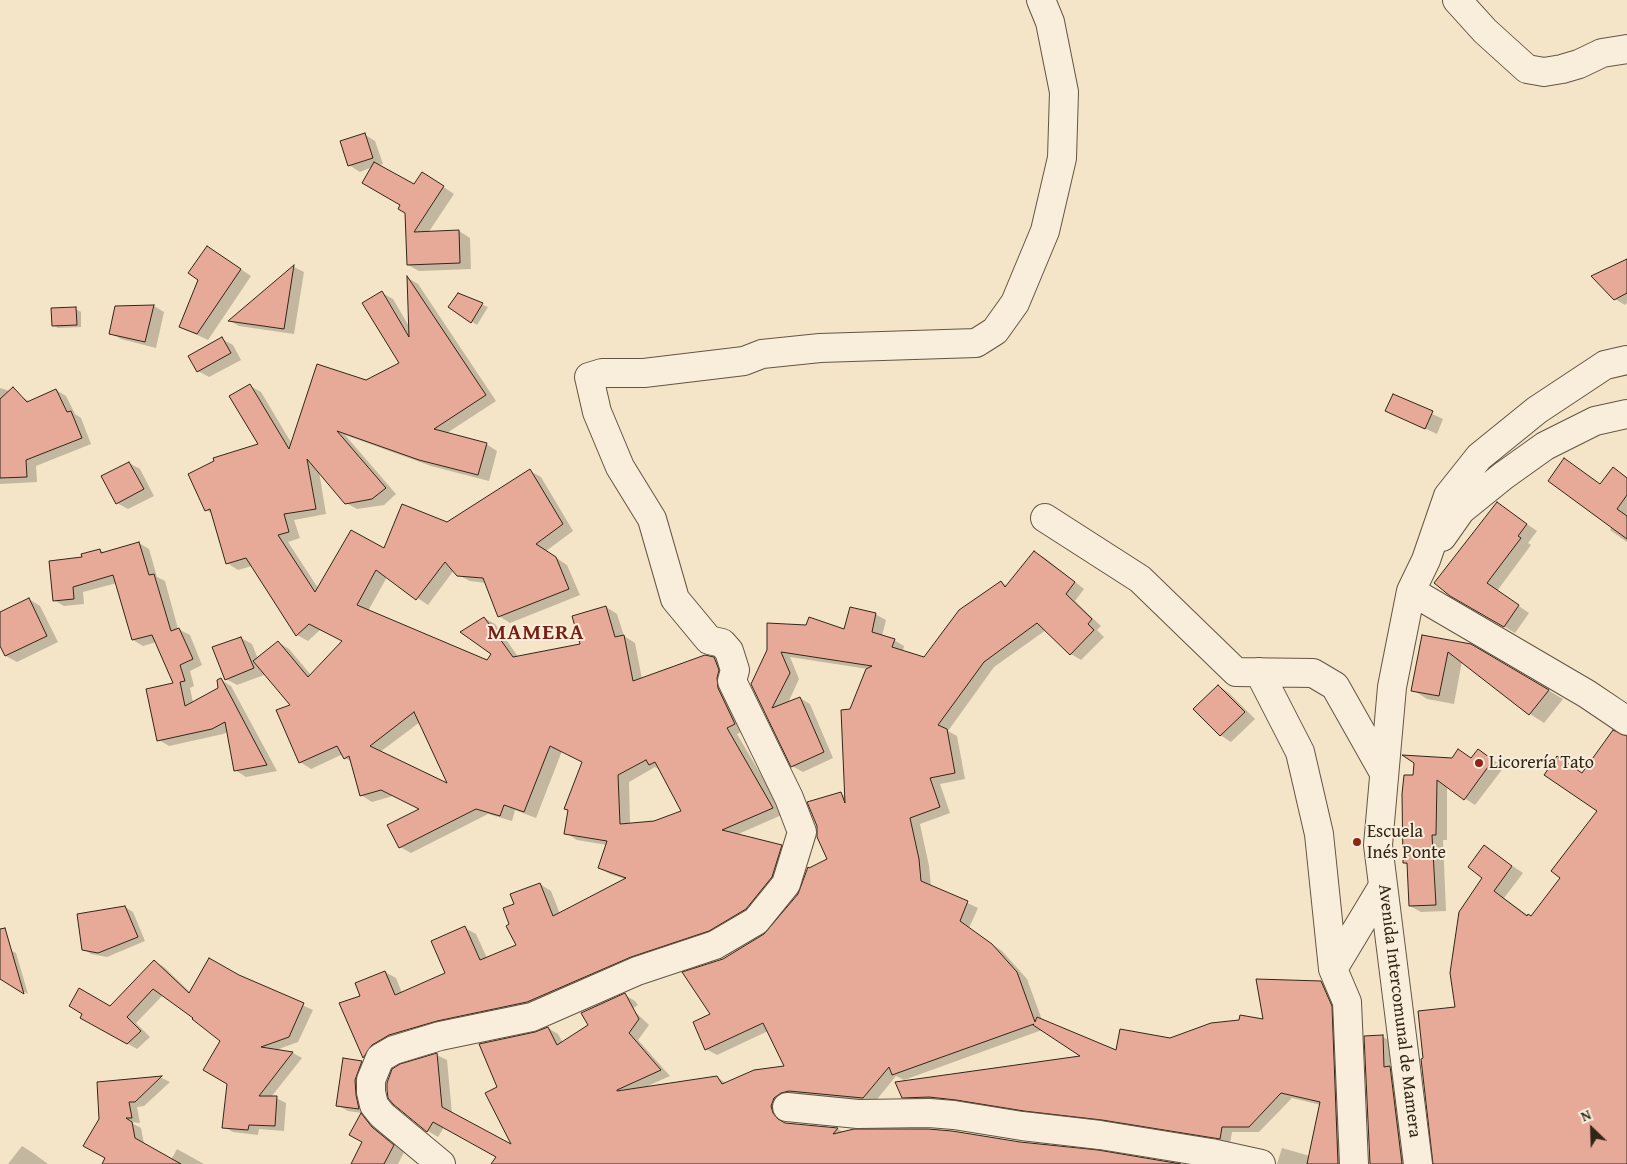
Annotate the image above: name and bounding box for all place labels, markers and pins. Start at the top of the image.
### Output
place label: Licorería Tato [1489,752,1594,774]
marker: Licorería Tato [1473,757,1485,769]
place label: Escuela Inés Ponte [1367,821,1446,864]
marker: Escuela Inés Ponte [1351,836,1363,848]

